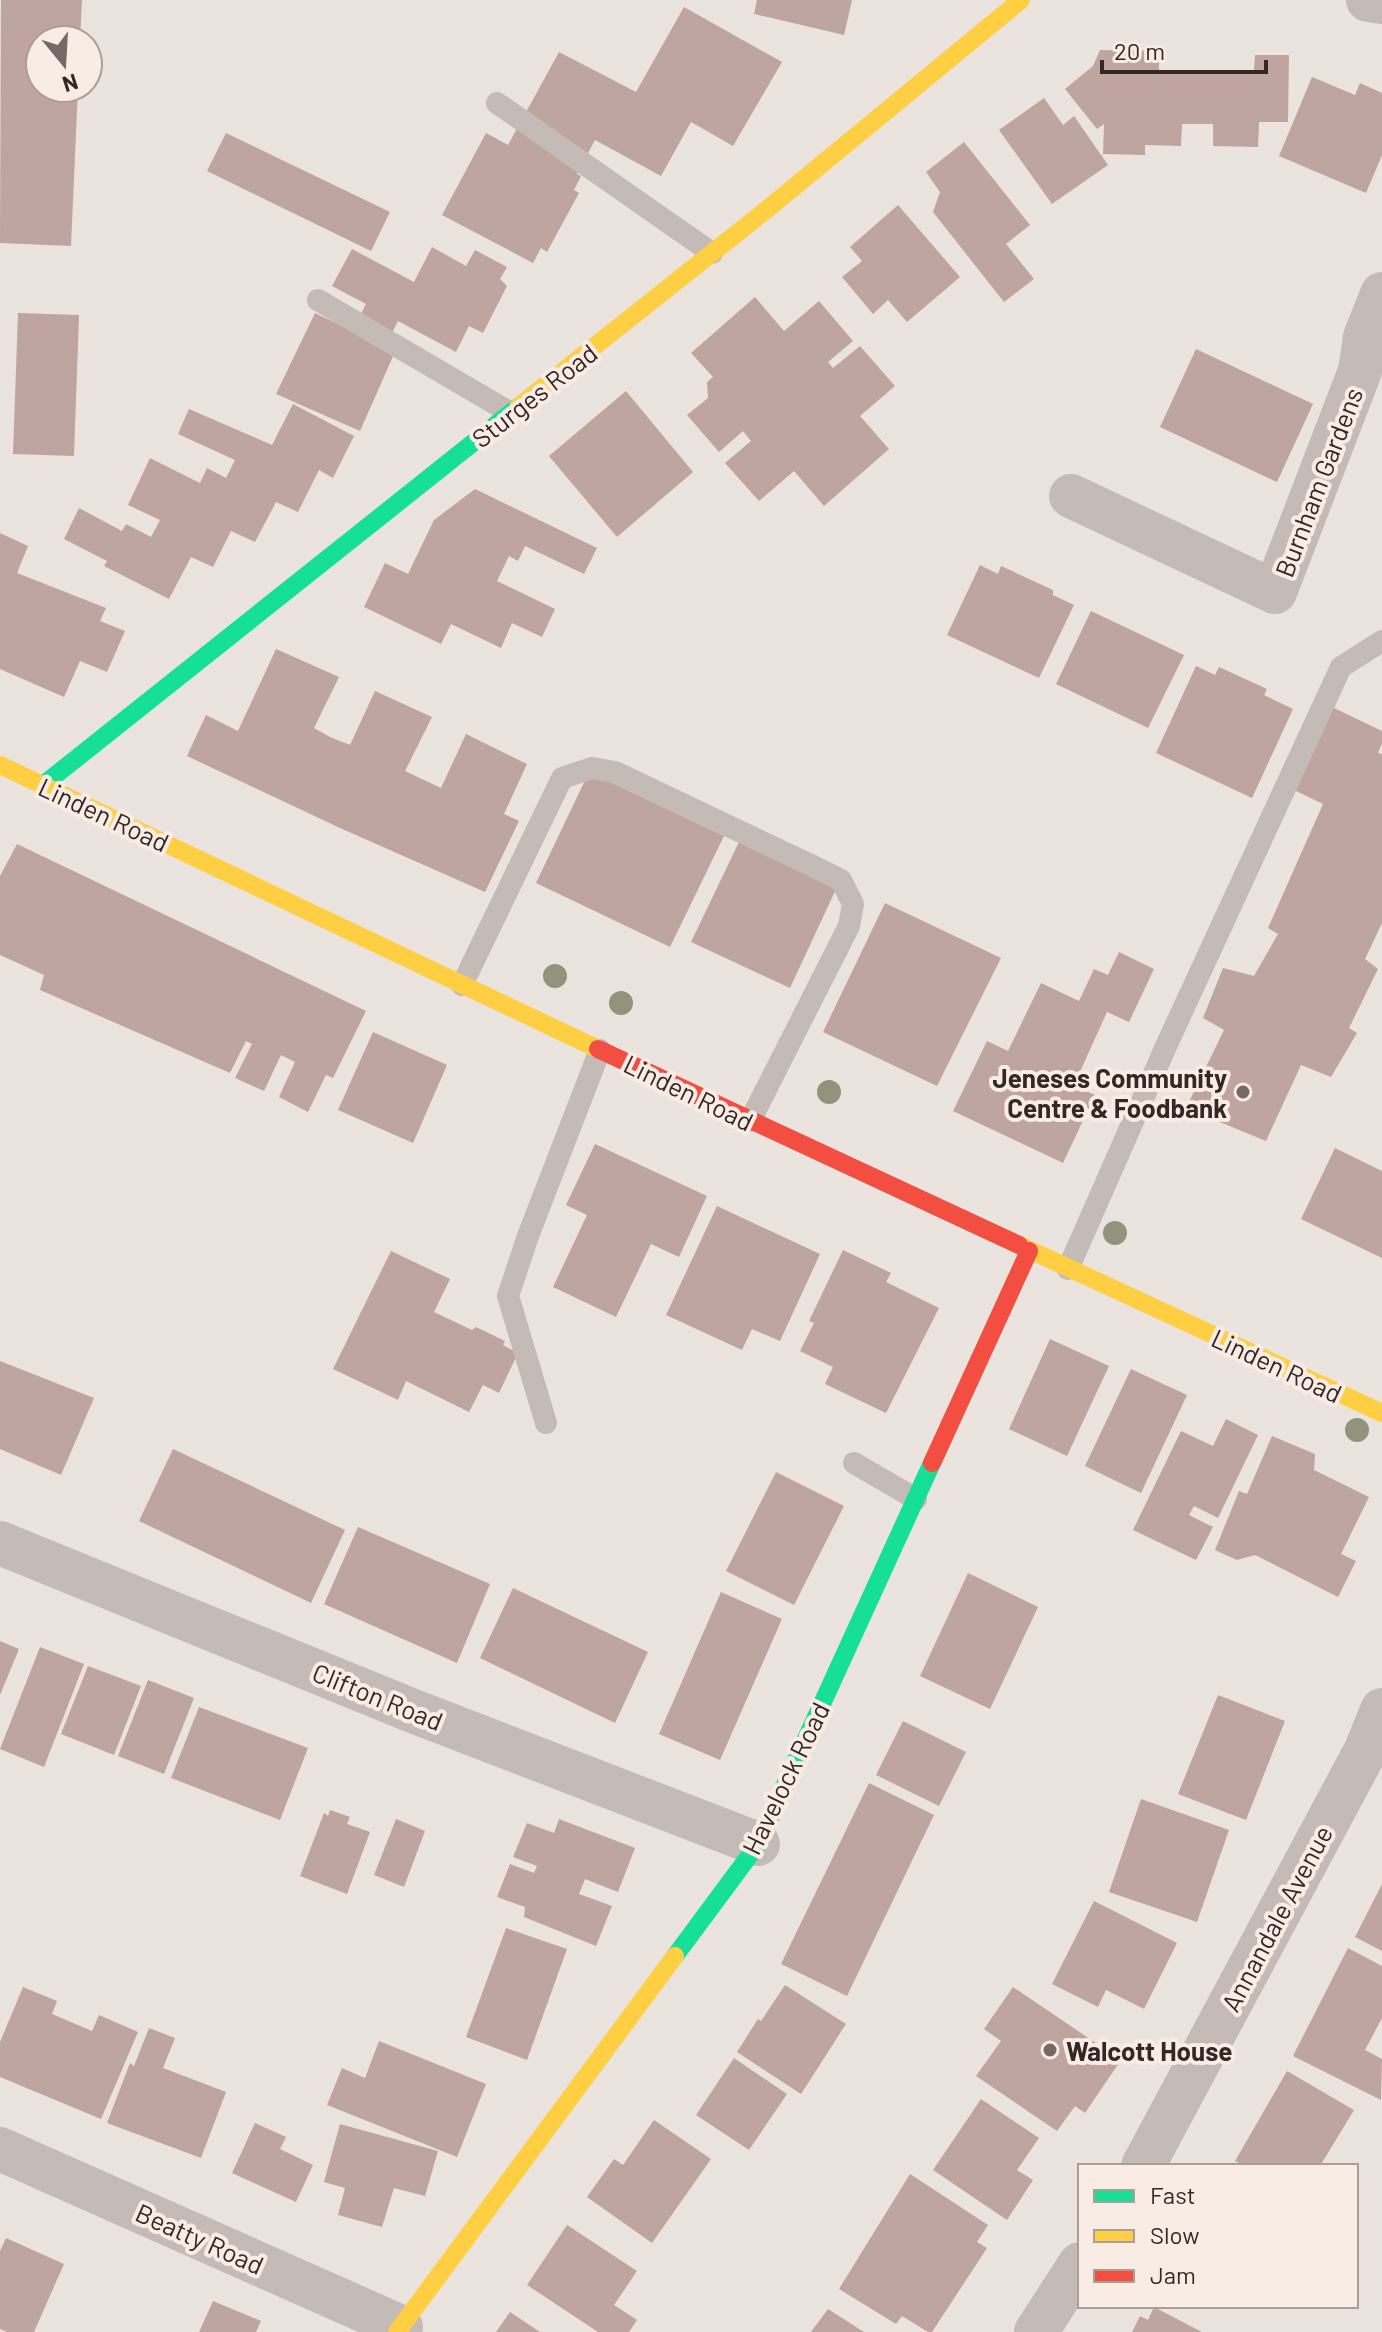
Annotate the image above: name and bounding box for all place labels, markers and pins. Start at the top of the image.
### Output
place label: Jeneses Community Centre & Foodbank [992,1062,1227,1123]
marker: Jeneses Community Centre & Foodbank [1234,1083,1252,1101]
place label: Walcott House [1066,2035,1232,2066]
marker: Walcott House [1041,2041,1059,2059]

